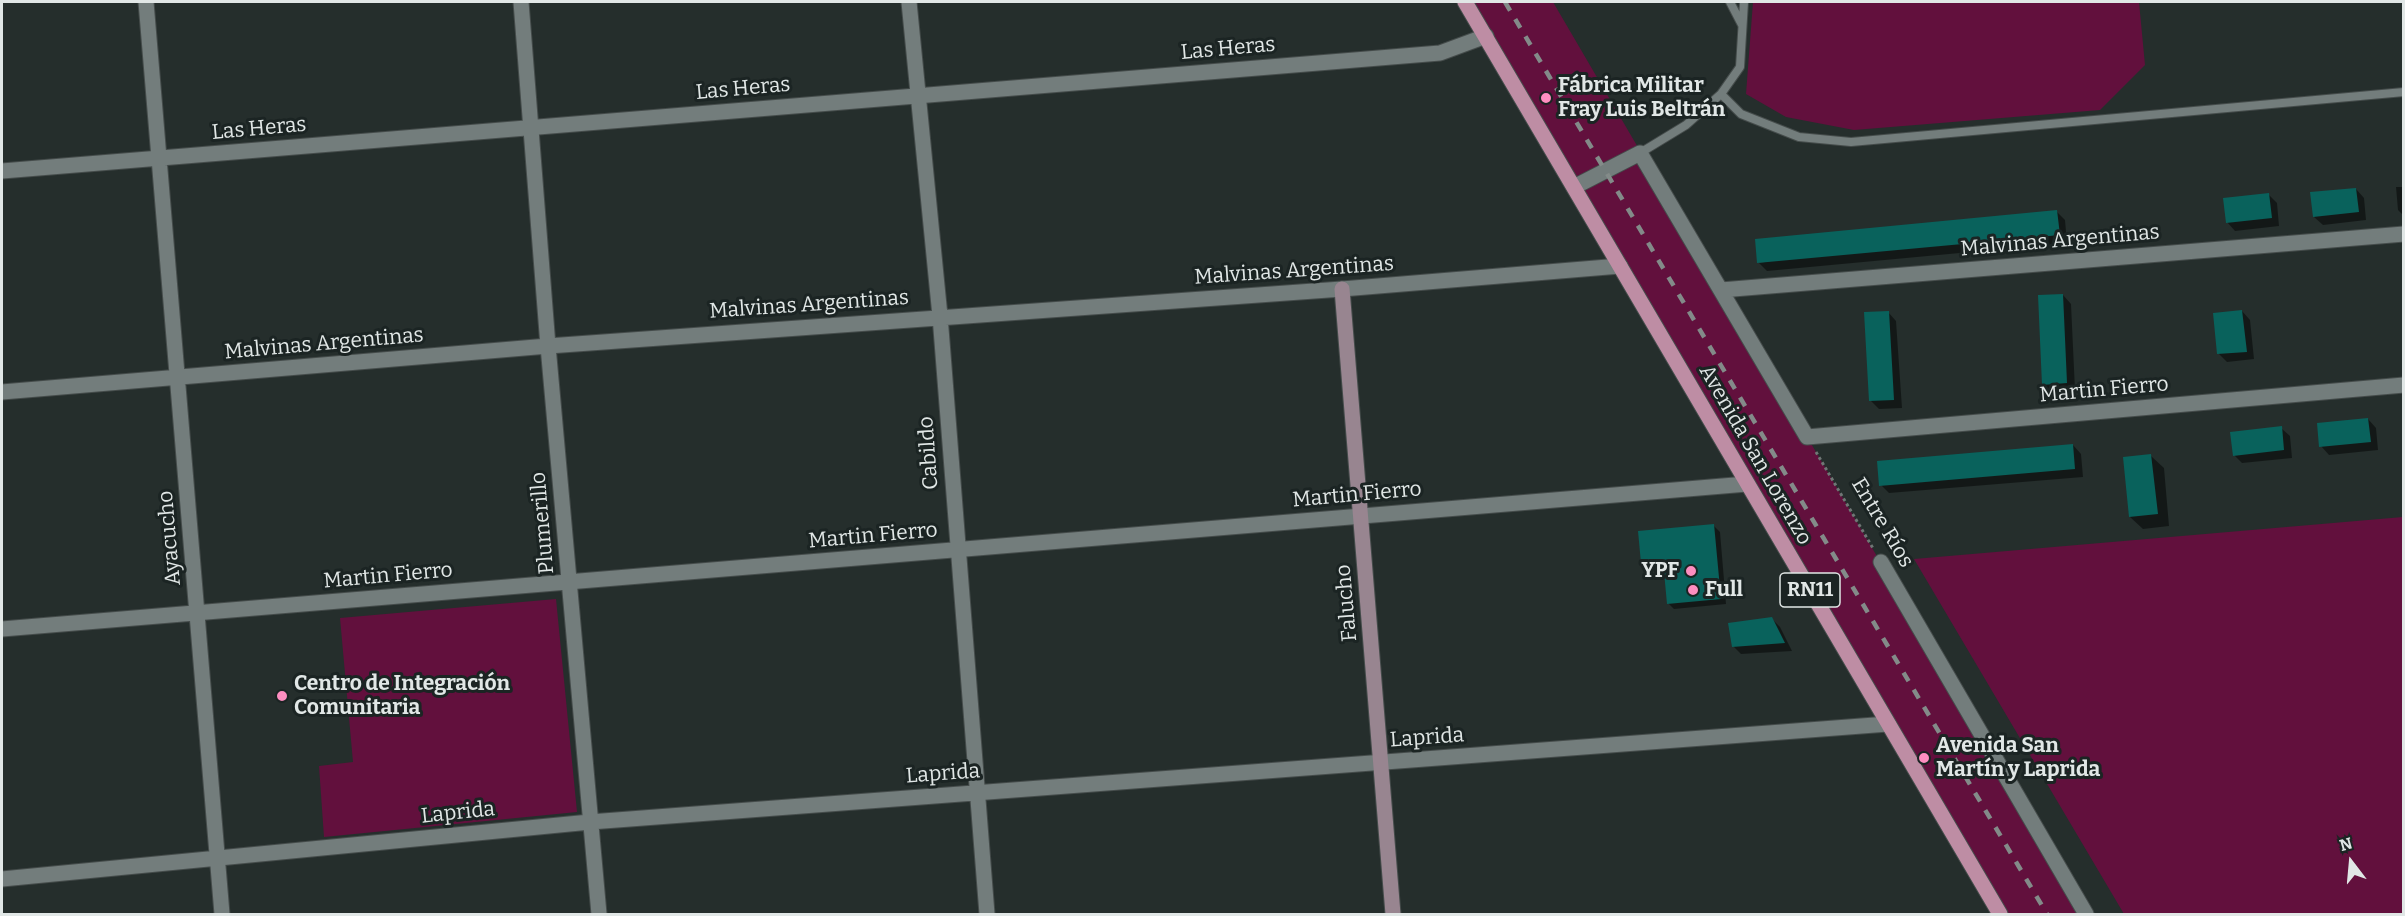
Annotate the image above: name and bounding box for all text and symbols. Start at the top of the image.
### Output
street label: Las Heras [1180,32,1276,66]
street label: Las Heras [695,72,791,106]
place label: Fábrica Militar Fray Luis Beltrán [1558,73,1725,123]
marker: Fábrica Militar Fray Luis Beltrán [1539,91,1553,105]
street label: Las Heras [211,112,307,146]
street label: Malvinas Argentinas [1959,220,2161,262]
street label: Malvinas Argentinas [1193,251,1395,291]
street label: Malvinas Argentinas [708,285,910,325]
street label: Malvinas Argentinas [223,323,425,365]
street label: Avenida San Lorenzo [1693,361,1817,549]
street label: Martin Fierro [2038,372,2170,408]
street label: Cabildo [914,415,944,491]
street label: Plumerillo [526,471,560,575]
street label: Entre Ríos [1845,474,1919,572]
street label: Martin Fierro [1291,477,1423,513]
street label: Ayacucho [153,490,187,586]
street label: Martin Fierro [807,518,939,554]
street label: Martin Fierro [322,558,454,594]
place label: YPF [1641,558,1679,584]
street label: Falucho [1331,563,1363,643]
marker: YPF [1684,564,1698,578]
road number: RN11 [1780,573,1840,607]
place label: Full [1705,577,1743,603]
marker: Full [1686,583,1700,597]
place label: Centro de Integración Comunitaria [294,671,510,721]
marker: Centro de Integración Comunitaria [275,689,289,703]
street label: Laprida [1389,723,1465,753]
place label: Avenida San Martín y Laprida [1936,733,2100,783]
marker: Avenida San Martín y Laprida [1917,751,1931,765]
street label: Laprida [905,759,981,789]
street label: Laprida [420,797,496,829]
north arrow [2321,832,2381,892]
text: N [2337,833,2354,855]

